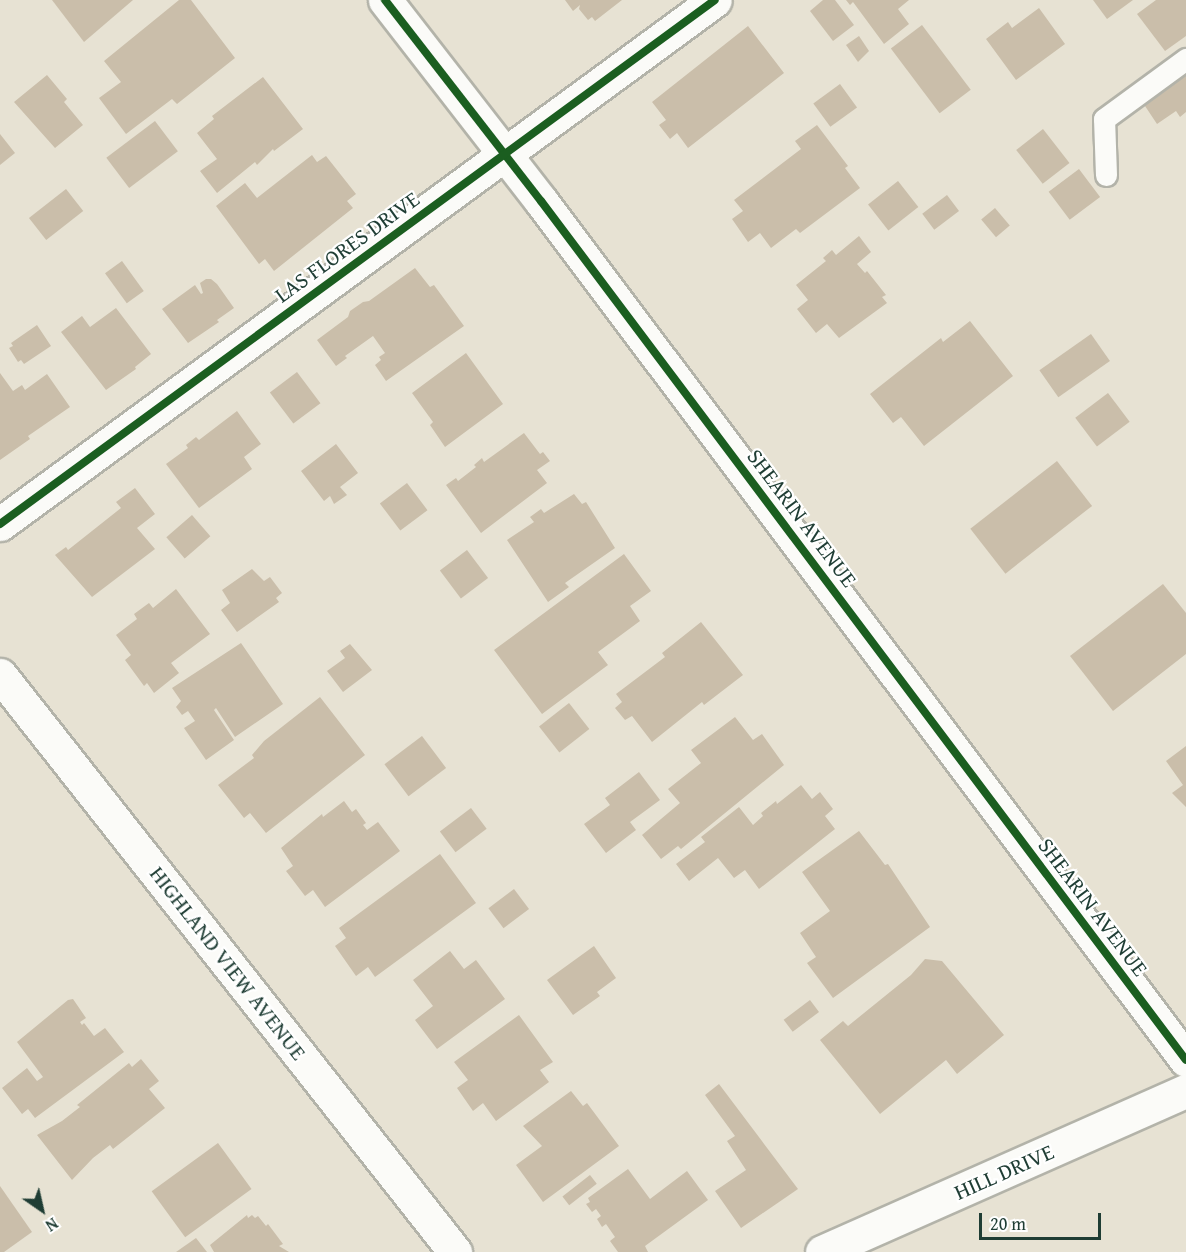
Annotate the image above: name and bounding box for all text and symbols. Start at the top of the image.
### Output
street label: LAS FLORES DRIVE [270,186,424,308]
street label: SHEARIN AVENUE [742,444,862,592]
street label: SHEARIN AVENUE [1033,833,1153,981]
street label: HIGHLAND VIEW AVENUE [144,861,312,1065]
street label: HILL DRIVE [950,1138,1058,1206]
north arrow [12,1180,72,1240]
scale bar [982,1201,1104,1239]
text: 20 m [990,1210,1026,1237]
text: N [41,1212,63,1238]

